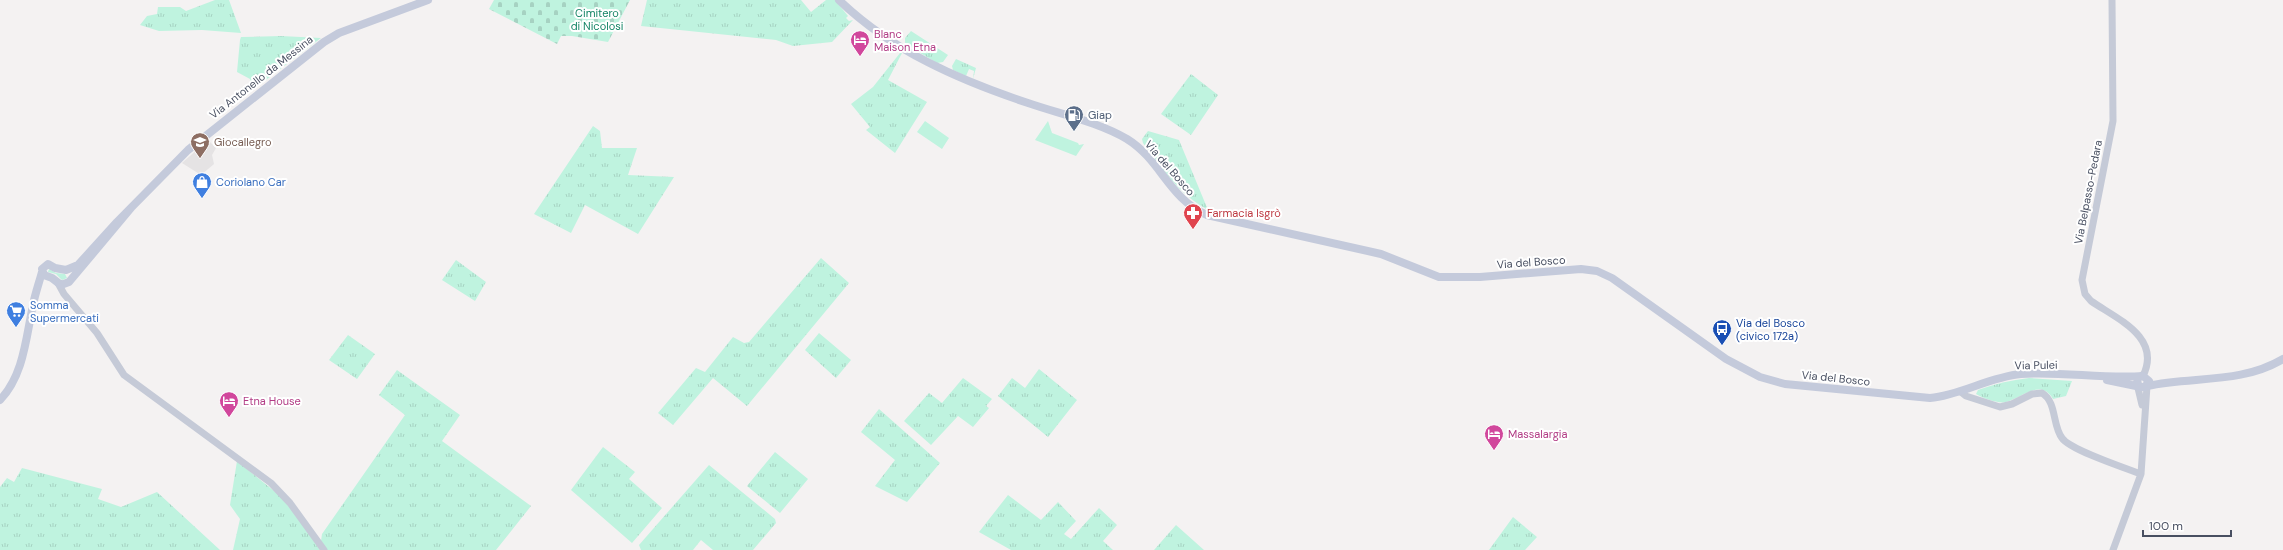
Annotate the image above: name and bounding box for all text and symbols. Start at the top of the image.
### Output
park label: Cimitero di Nicolosi [571,6,623,33]
place label: Blanc Maison Etna [874,27,936,54]
hotel icon: Blanc Maison Etna [849,29,871,57]
street label: Via Antonello da Messina [206,32,316,122]
fuel station icon: Giap [1063,104,1085,132]
place label: Giap [1088,108,1112,122]
school or university icon: Giocallegro [189,131,211,159]
place label: Giocallegro [214,135,271,149]
street label: Via del Bosco [1142,137,1198,199]
street label: Via Belpasso-Pedara [2071,139,2105,245]
shop icon: Coriolano Car [191,171,213,199]
place label: Coriolano Car [216,175,286,189]
pharmacy icon: Farmacia Isgrò [1182,202,1204,230]
place label: Farmacia Isgrò [1207,206,1281,220]
street label: Via del Bosco [1496,253,1566,271]
place label: Somma Supermercati [30,298,99,325]
supermarket icon: Somma Supermercati [5,300,27,328]
place label: Via del Bosco (civico 172a) [1736,316,1805,343]
bus stop icon: Via del Bosco (civico 172a) [1711,318,1733,346]
street label: Via Pulei [2014,358,2058,372]
street label: Via del Bosco [1801,367,1871,389]
hotel icon: Etna House [218,390,240,418]
place label: Etna House [243,394,301,408]
hotel icon: Massalargia [1483,423,1505,451]
place label: Massalargia [1508,427,1567,441]
scale bar [2143,512,2231,538]
text: 100 m [2149,518,2183,534]

